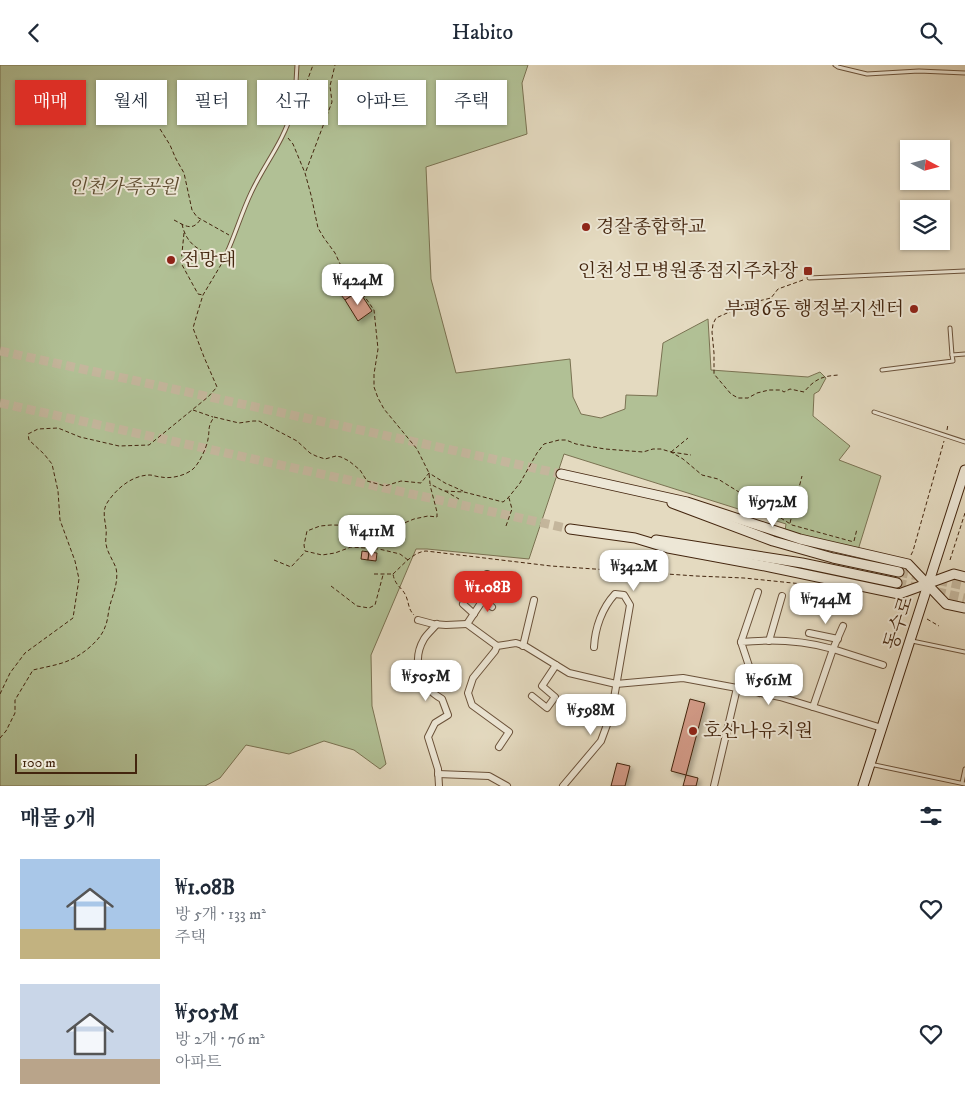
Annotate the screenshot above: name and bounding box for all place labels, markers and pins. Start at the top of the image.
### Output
place label: 경잘종합학교 [596,216,706,239]
marker: 경잘종합학교 [580,221,592,233]
place label: 전망대 [181,249,236,272]
marker: 전망대 [165,254,177,266]
place label: 인천성모병원종점지주차장 [578,260,799,283]
pin: ₩424M [323,263,393,306]
marker: 인천성모병원종점지주차장 [802,265,814,277]
place label: 부평6동 행정복지센터 [725,298,904,321]
marker: 부평6동 행정복지센터 [908,303,920,315]
pin: ₩972M [738,485,808,528]
pin: ₩411M [337,515,407,557]
pin: ₩342M [599,549,669,592]
pin: ₩1.08B [447,571,529,613]
pin: ₩744M [791,583,861,625]
pin: ₩505M [391,659,461,702]
pin: ₩561M [734,663,804,706]
pin: ₩598M [556,693,626,736]
place label: 호산나유치원 [703,720,813,743]
marker: 호산나유치원 [687,725,699,737]

